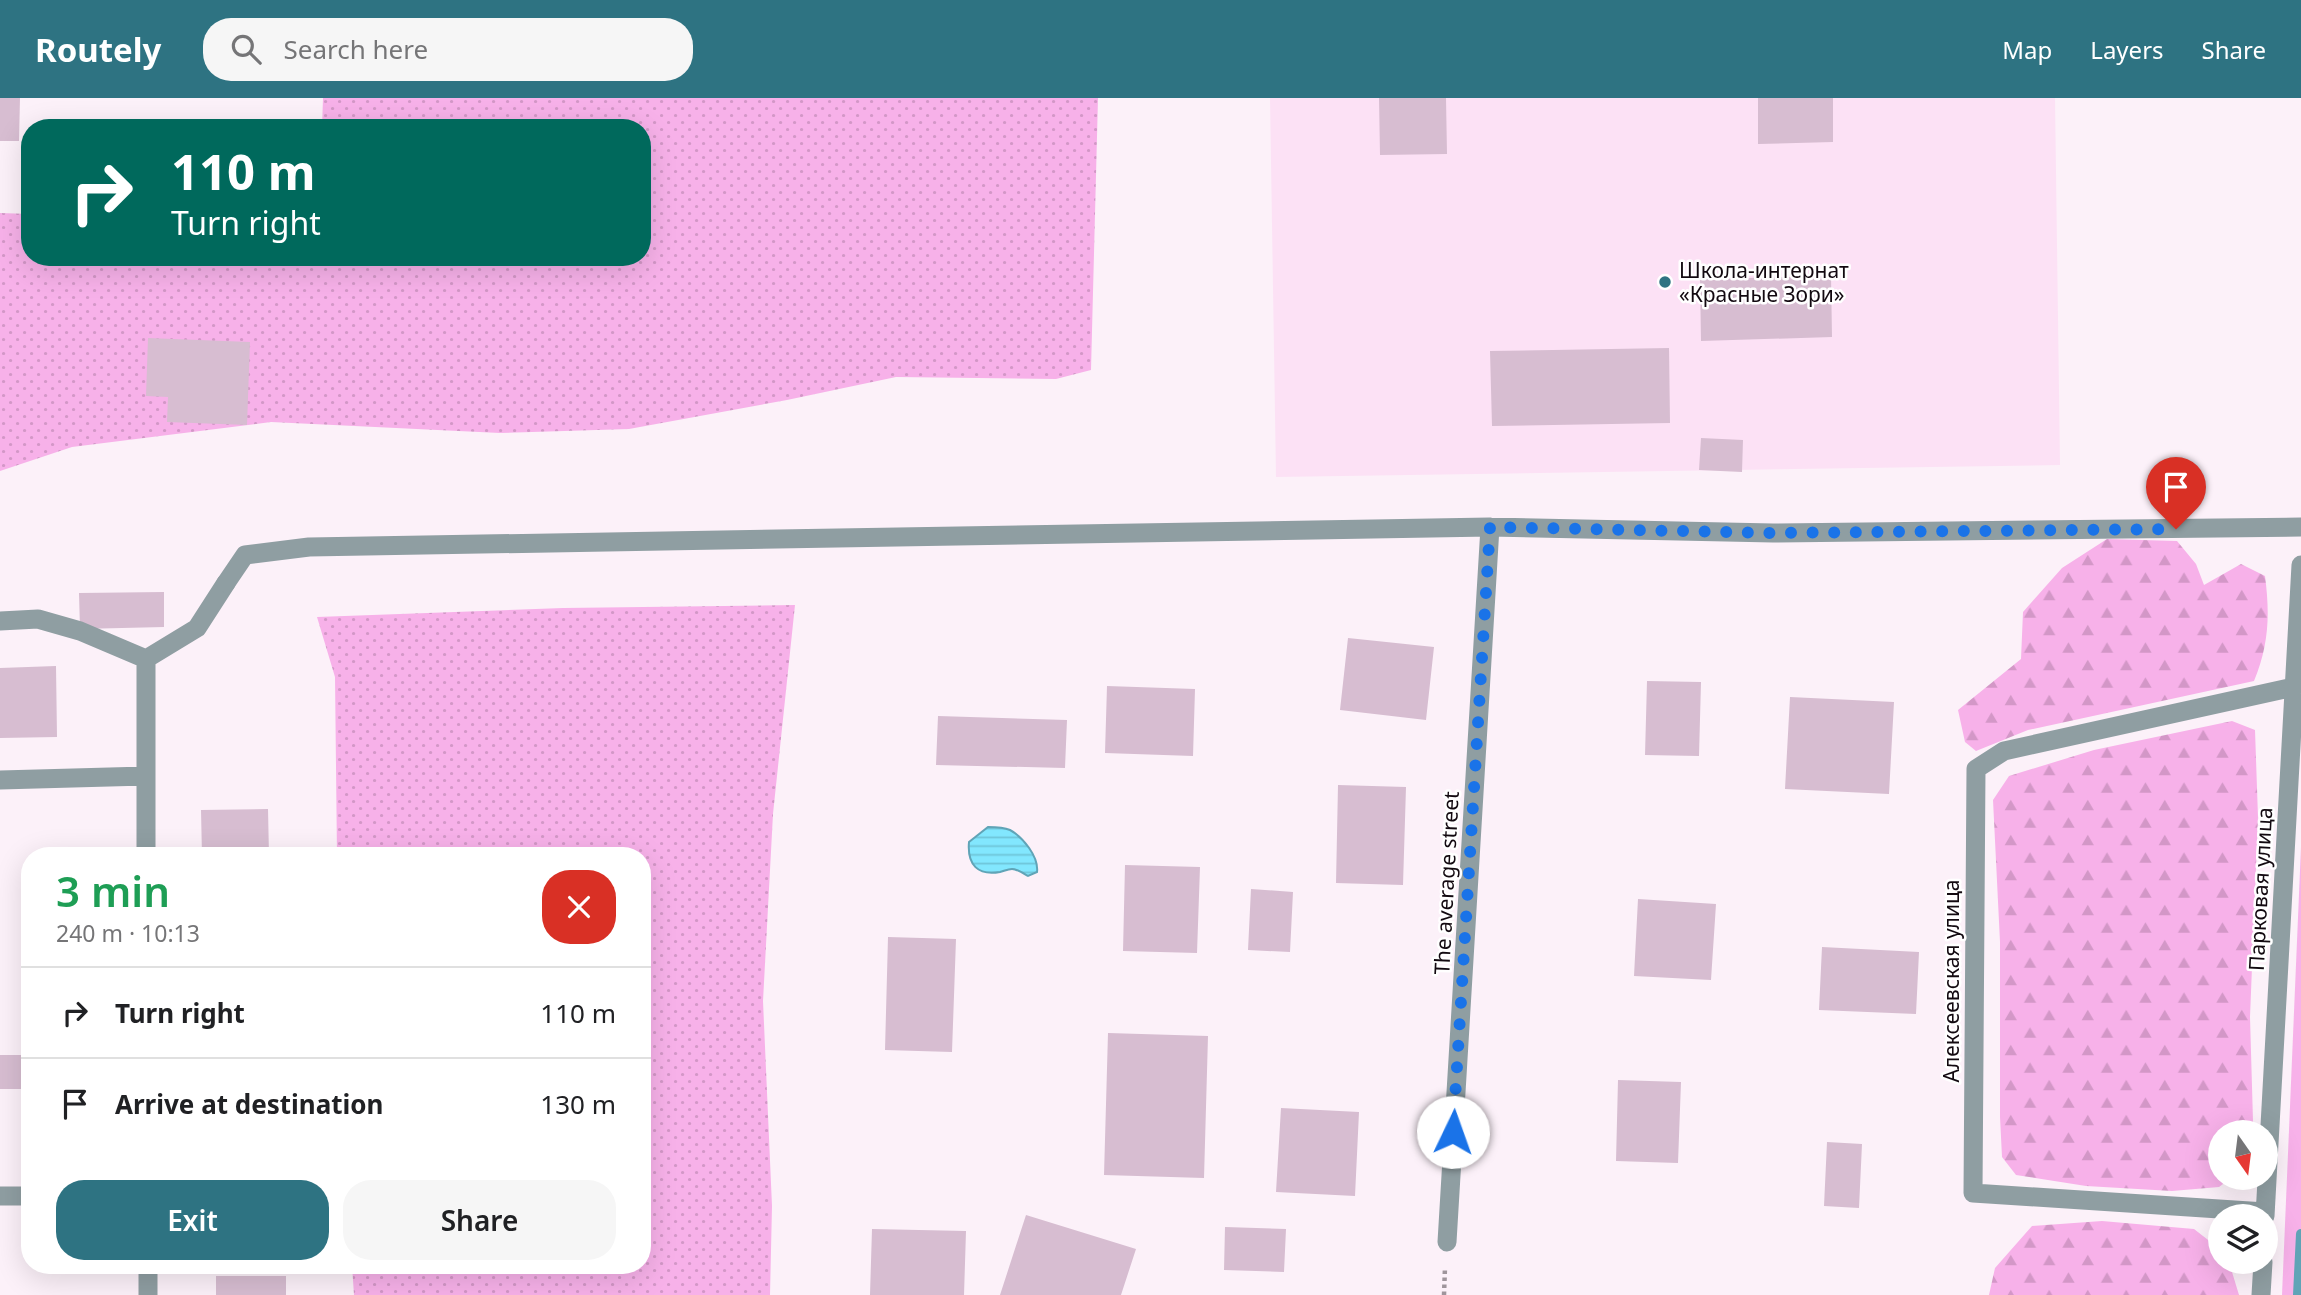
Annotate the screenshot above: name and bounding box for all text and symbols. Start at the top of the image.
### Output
search box [203,18,693,81]
text: Routely [35,27,161,72]
icon: search [227,30,265,68]
text: Search here [283,31,428,67]
text: Map [2002,33,2052,66]
text: Layers [2090,33,2164,66]
text: Share [2202,33,2266,66]
text: 110 m [171,138,316,204]
icon: right [56,147,147,238]
text: Turn right [171,201,321,244]
place label: Школа-интернат «Красные Зори» [1679,256,1849,308]
marker: Школа-интернат «Красные Зори» [1657,274,1673,290]
pin [2146,457,2206,529]
icon: arrive [2157,468,2195,506]
street label: The average street [1427,790,1465,975]
street label: Парковая улица [2242,807,2278,971]
text: 3 min [56,862,170,919]
button: close [542,870,616,944]
street label: Алексеевская улица [1937,879,1965,1083]
text: 240 m · 10:13 [56,917,200,949]
icon: right [56,994,94,1032]
text: Turn right [115,995,245,1031]
text: 110 m [540,995,616,1031]
icon: arrive [56,1085,94,1123]
text: Arrive at destination [115,1086,384,1122]
text: 130 m [540,1086,616,1122]
position arrow [1416,1095,1490,1169]
north arrow [2208,1120,2278,1190]
map controls [2208,1120,2278,1274]
button: Exit [56,1180,329,1260]
button: Share [343,1180,616,1260]
button: layers [2208,1204,2278,1274]

